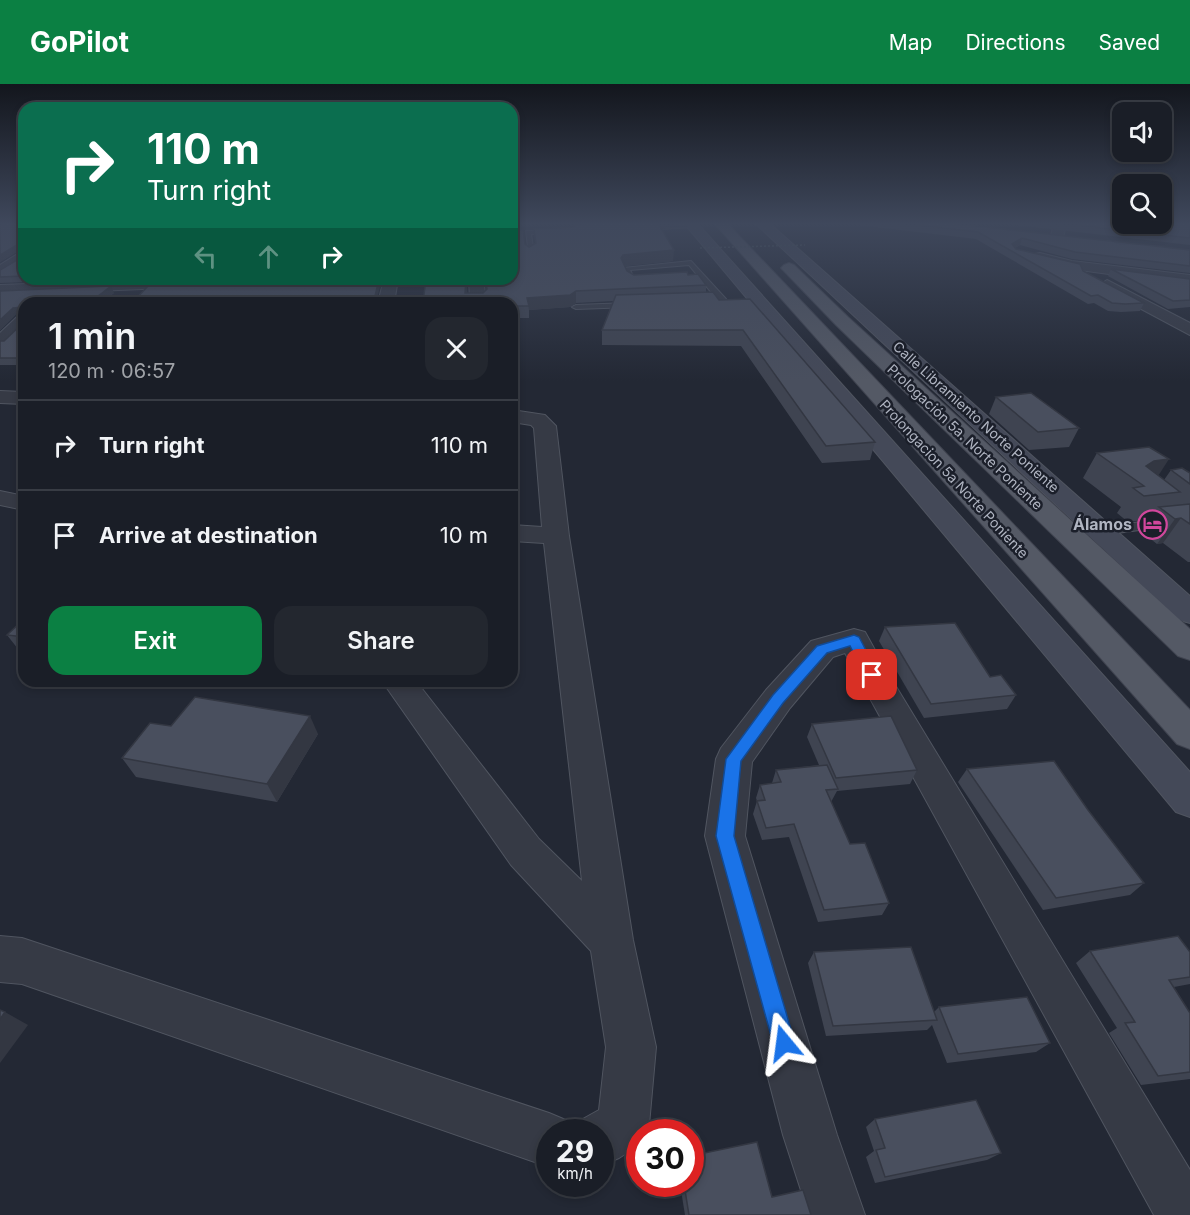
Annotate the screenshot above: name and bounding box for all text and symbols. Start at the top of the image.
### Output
text: GoPilot [30,25,129,59]
text: Map [889,30,932,55]
text: Directions [965,30,1066,55]
text: Saved [1099,30,1160,55]
map controls [1112,102,1172,234]
button: sound [1112,102,1172,162]
text: 110 m [147,123,260,174]
icon: right [48,126,126,204]
text: Turn right [147,174,271,207]
button: search [1112,174,1172,234]
icon: left [189,240,222,273]
icon: ahead [252,240,285,273]
icon: right [315,240,348,273]
text: 1 min [48,314,136,358]
button: close [425,317,488,380]
street label: Calle Libramiento Norte Poniente [890,337,1063,496]
text: 120 m · 06:57 [48,359,175,383]
street label: Prologación 5a. Norte Poniente [884,360,1046,513]
street label: Prolongacion 5a Norte Poniente [876,396,1032,561]
icon: right [48,429,81,462]
text: Turn right [99,432,205,458]
text: 110 m [431,432,488,458]
hotel icon: Álamos [1137,508,1169,540]
place label: Álamos [1073,514,1132,534]
icon: arrive [48,519,81,552]
text: Arrive at destination [99,522,318,548]
text: 10 m [440,522,488,548]
button: Exit [48,606,262,675]
button: Share [274,606,488,675]
pin [846,649,897,700]
icon: arrive [855,658,888,691]
position arrow [752,1011,816,1075]
speed limit sign: 30 [626,1119,704,1197]
text: 29 [556,1133,594,1169]
text: km/h [557,1164,593,1183]

